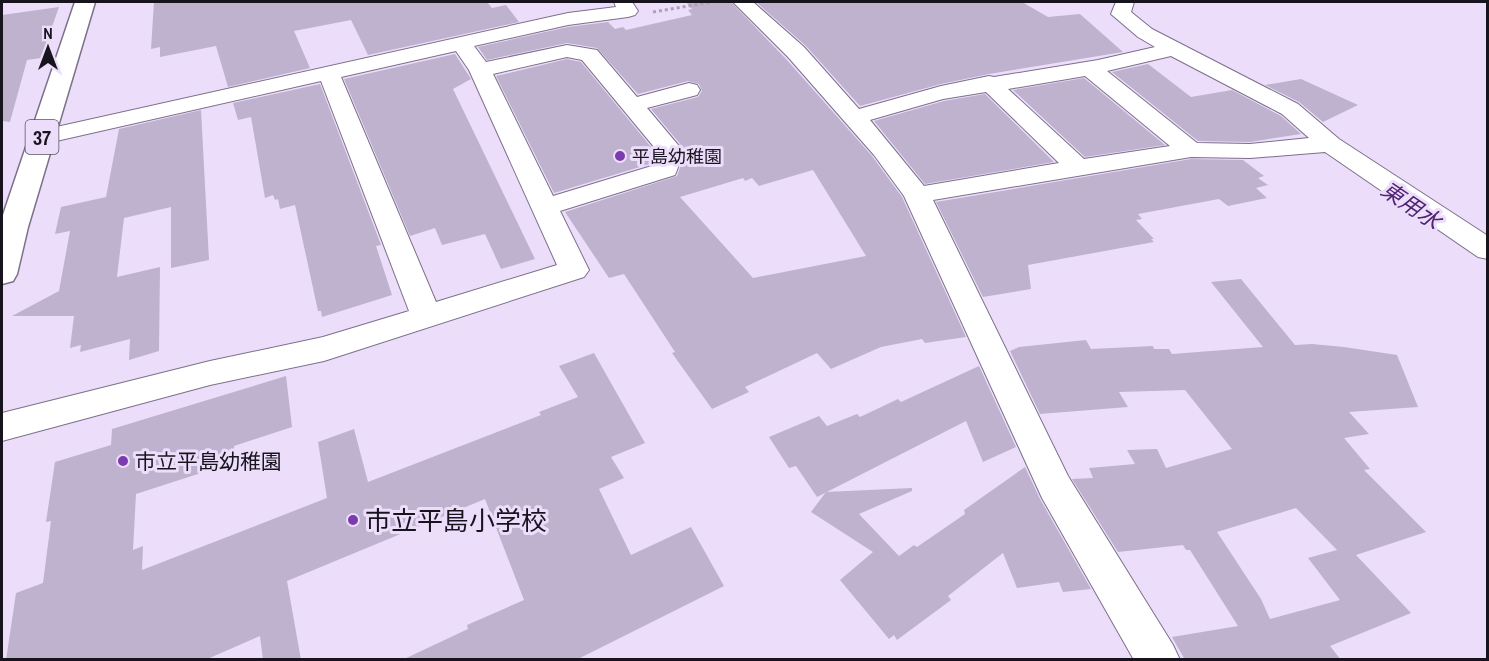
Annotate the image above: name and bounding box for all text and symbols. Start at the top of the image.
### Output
north arrow [18,18,78,78]
text: N [43,22,53,44]
road number: 37 [26,120,58,154]
place label: 平島幼稚園 [632,144,722,169]
marker: 平島幼稚園 [613,149,627,163]
water label: 東用水 [1375,174,1448,237]
place label: 市立平島幼稚園 [135,447,282,476]
marker: 市立平島幼稚園 [116,454,130,468]
place label: 市立平島小学校 [365,503,547,538]
marker: 市立平島小学校 [346,513,360,527]

